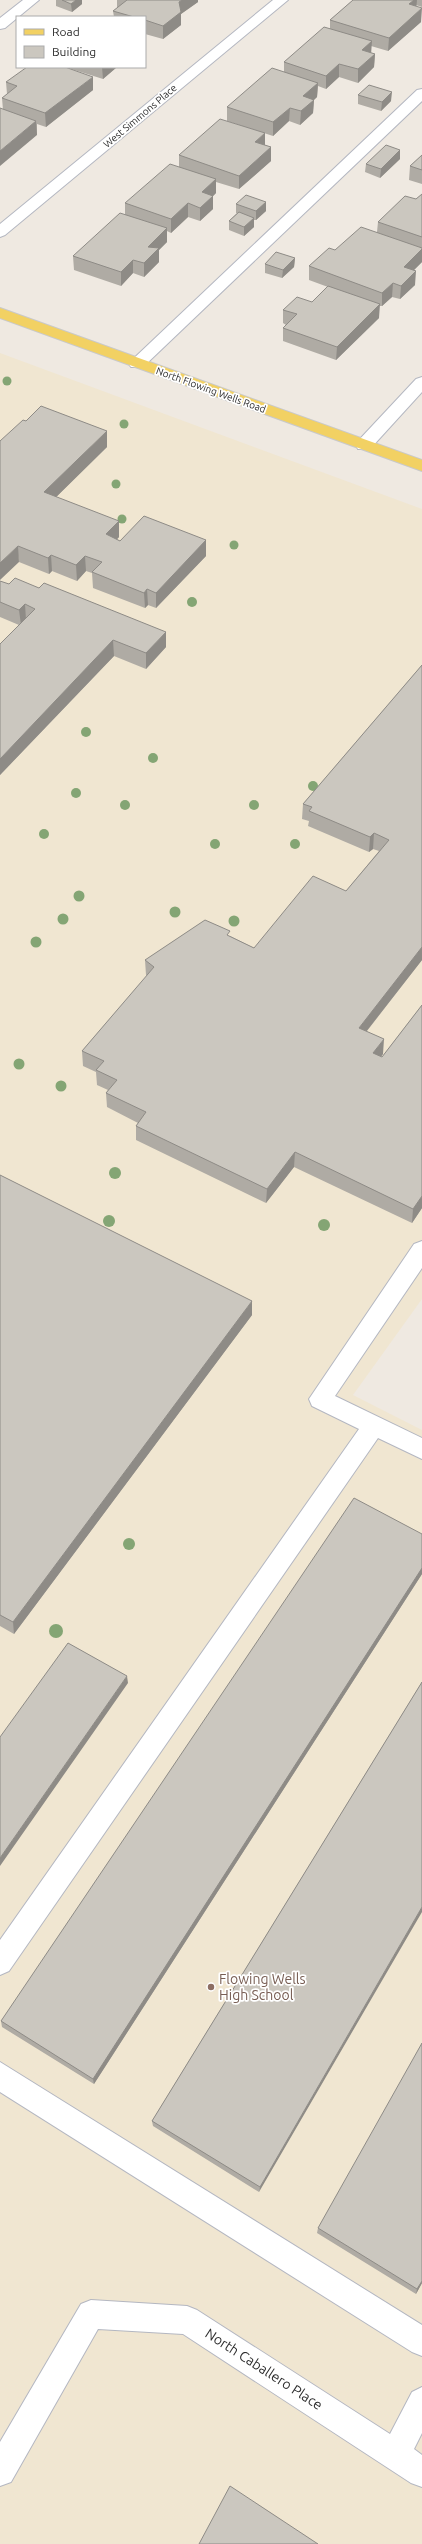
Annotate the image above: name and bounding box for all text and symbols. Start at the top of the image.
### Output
legend [16,16,146,68]
text: Road [52,25,80,38]
text: Building [52,45,96,58]
street label: West Simmons Place [101,82,179,150]
street label: North Flowing Wells Road [155,365,267,415]
place label: Flowing Wells High School [219,1971,306,2003]
marker: Flowing Wells High School [206,1982,216,1992]
street label: North Caballero Place [202,2325,326,2413]

